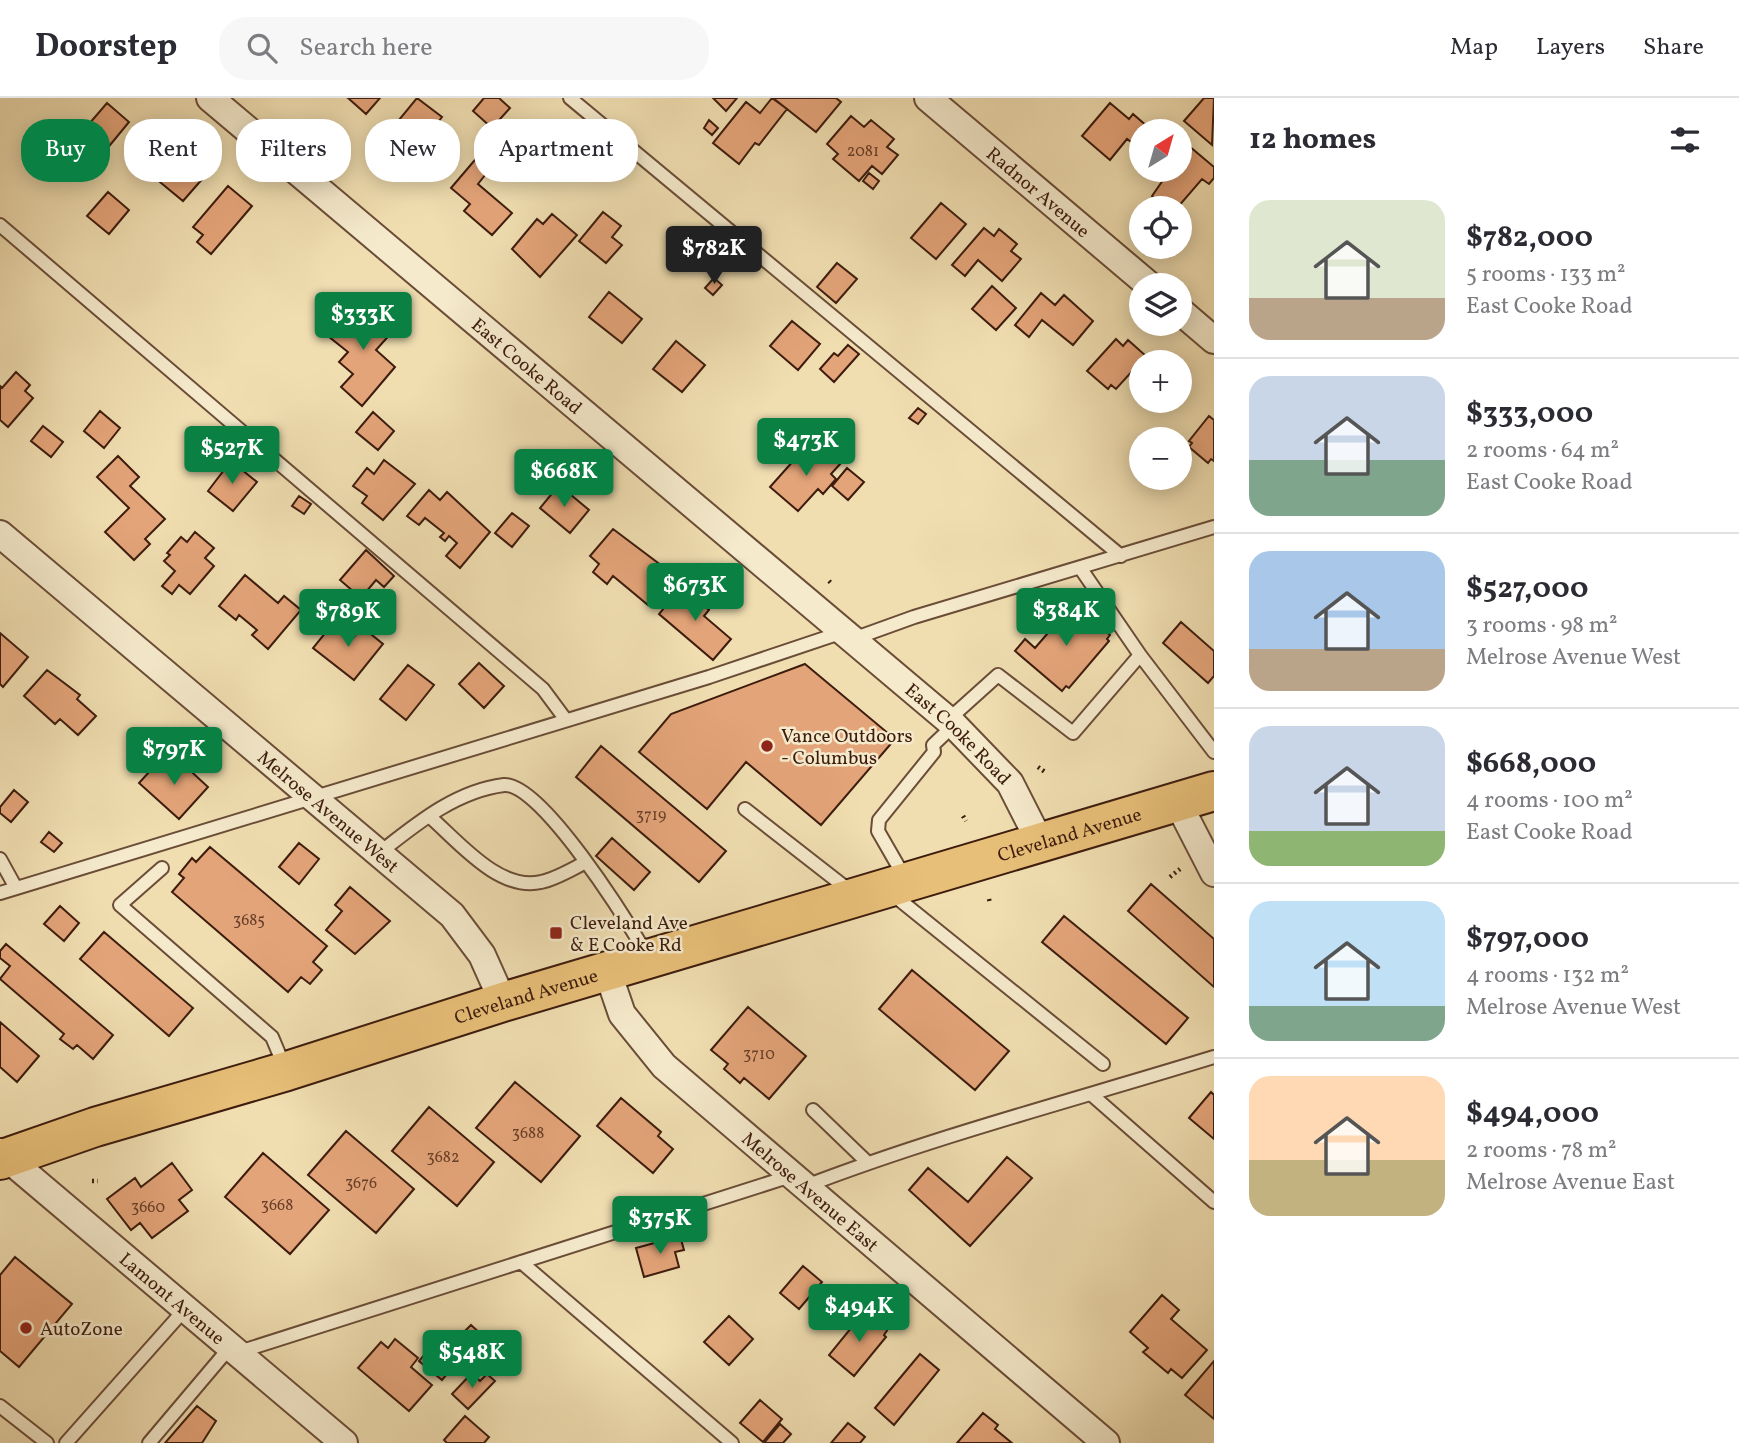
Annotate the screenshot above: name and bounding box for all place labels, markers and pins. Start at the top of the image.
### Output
pin: $782K [665,226,763,286]
pin: $333K [314,292,412,352]
pin: $473K [757,418,855,478]
pin: $527K [183,426,281,486]
pin: $668K [515,450,613,509]
pin: $673K [646,564,744,623]
pin: $384K [1017,588,1115,648]
pin: $789K [299,589,397,649]
place label: Vance Outdoors - Columbus [781,724,913,772]
pin: $797K [125,728,223,787]
marker: Vance Outdoors - Columbus [759,738,775,754]
place label: Cleveland Ave & E Cooke Rd [570,911,688,959]
marker: Cleveland Ave & E Cooke Rd [548,925,564,941]
pin: $375K [611,1196,709,1256]
pin: $494K [810,1284,908,1344]
place label: AutoZone [40,1317,123,1343]
marker: AutoZone [18,1320,34,1336]
pin: $548K [423,1330,521,1390]

